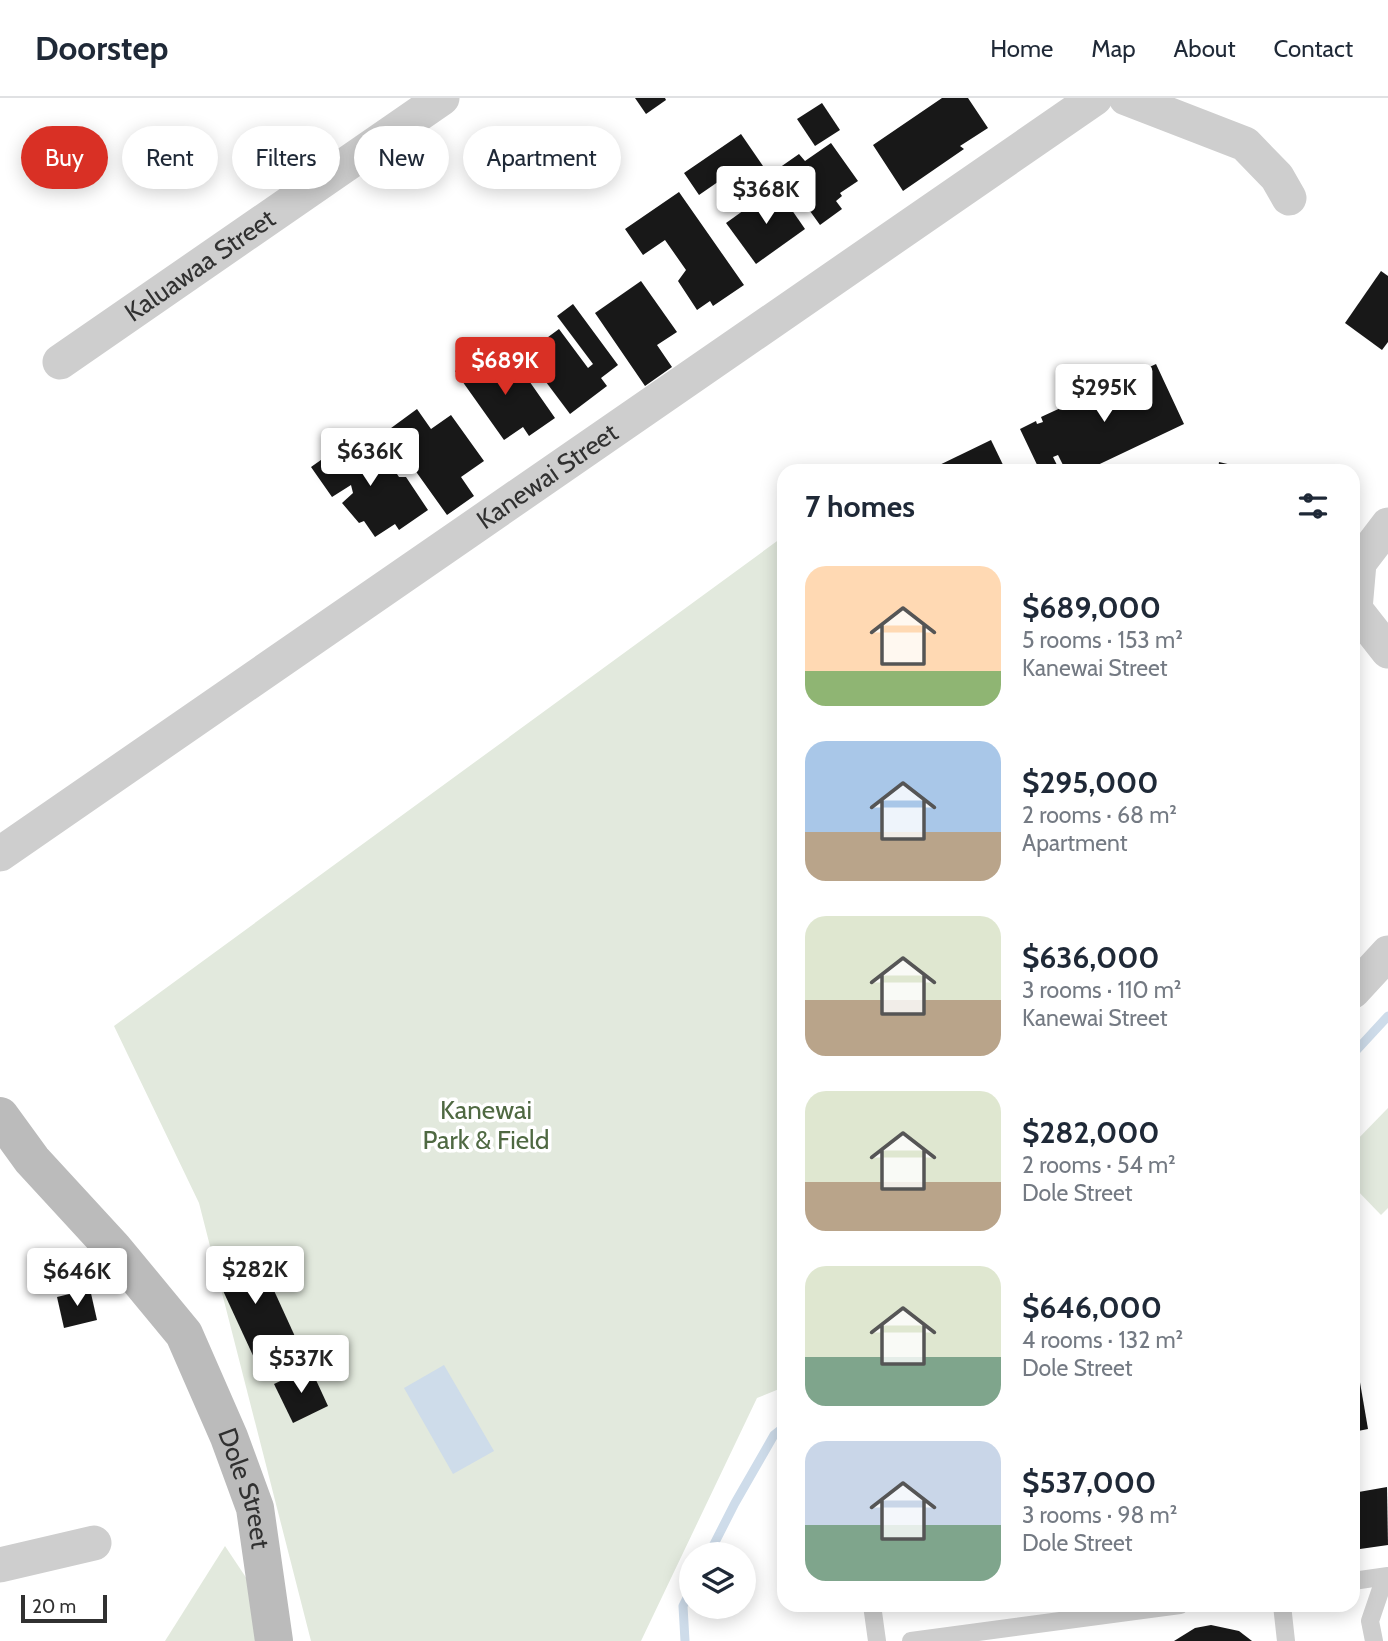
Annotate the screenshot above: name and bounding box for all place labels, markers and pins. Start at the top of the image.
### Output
pin: $368K [717,166,815,226]
pin: $689K [456,338,554,397]
pin: $295K [1055,364,1153,424]
pin: $636K [321,428,419,488]
pin: $282K [206,1246,304,1306]
pin: $646K [28,1248,126,1308]
pin: $537K [252,1336,350,1395]

